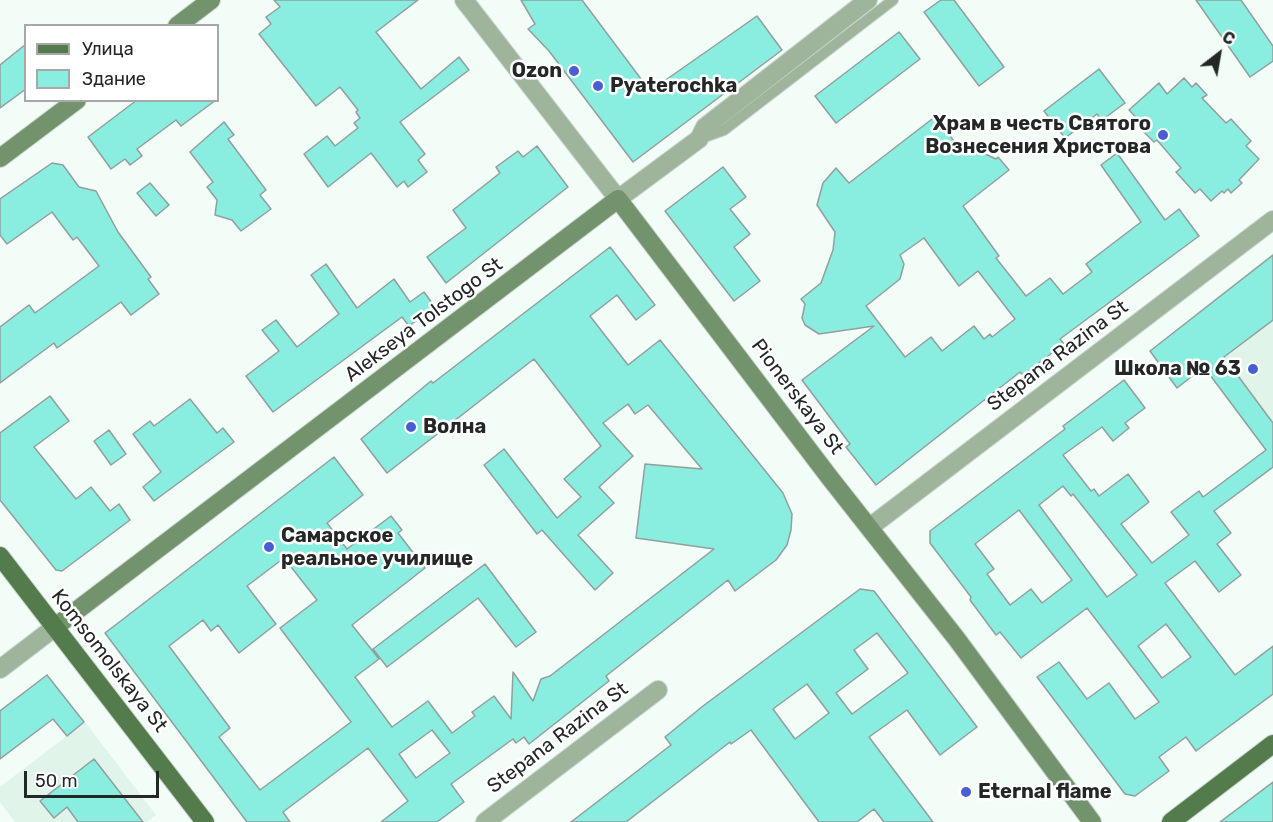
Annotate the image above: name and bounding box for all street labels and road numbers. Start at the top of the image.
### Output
street label: Alekseya Tolstogo St [340,253,508,387]
street label: Stepana Razina St [983,295,1133,417]
street label: Pionerskaya St [746,335,848,459]
street label: Komsomolskaya St [46,585,172,737]
street label: Stepana Razina St [483,677,633,799]

